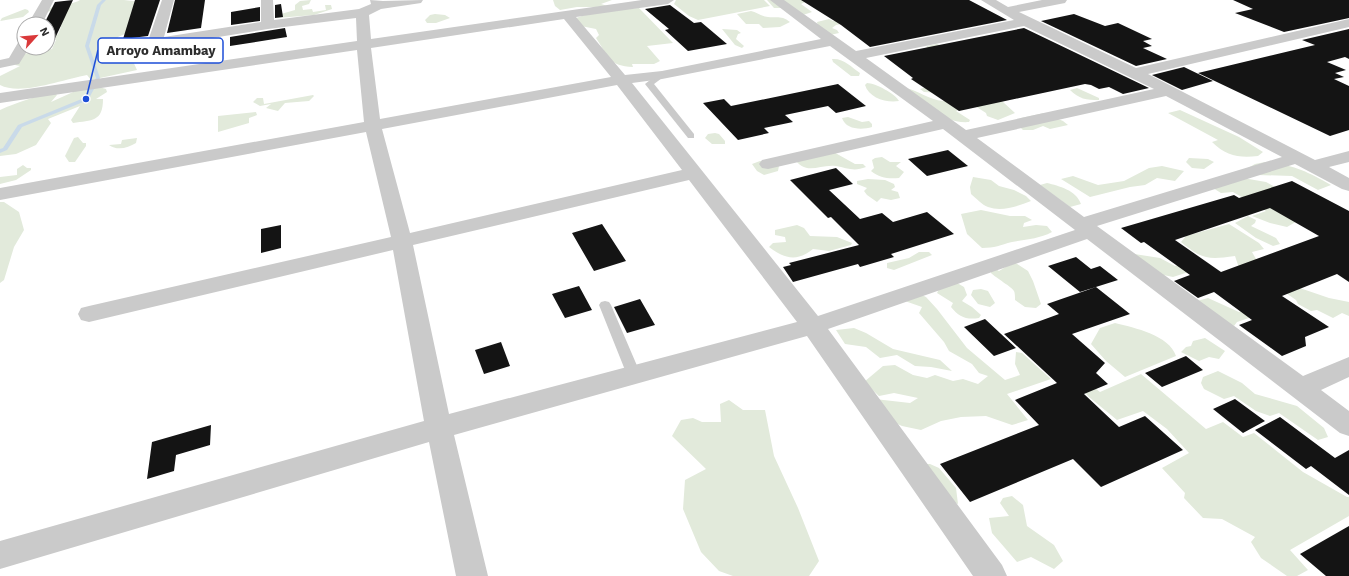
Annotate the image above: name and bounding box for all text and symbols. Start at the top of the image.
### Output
north arrow [16,16,56,56]
text: N [37,25,52,38]
callout: Arroyo Amambay [98,38,223,63]
text: Arroyo Amambay [106,43,216,58]

